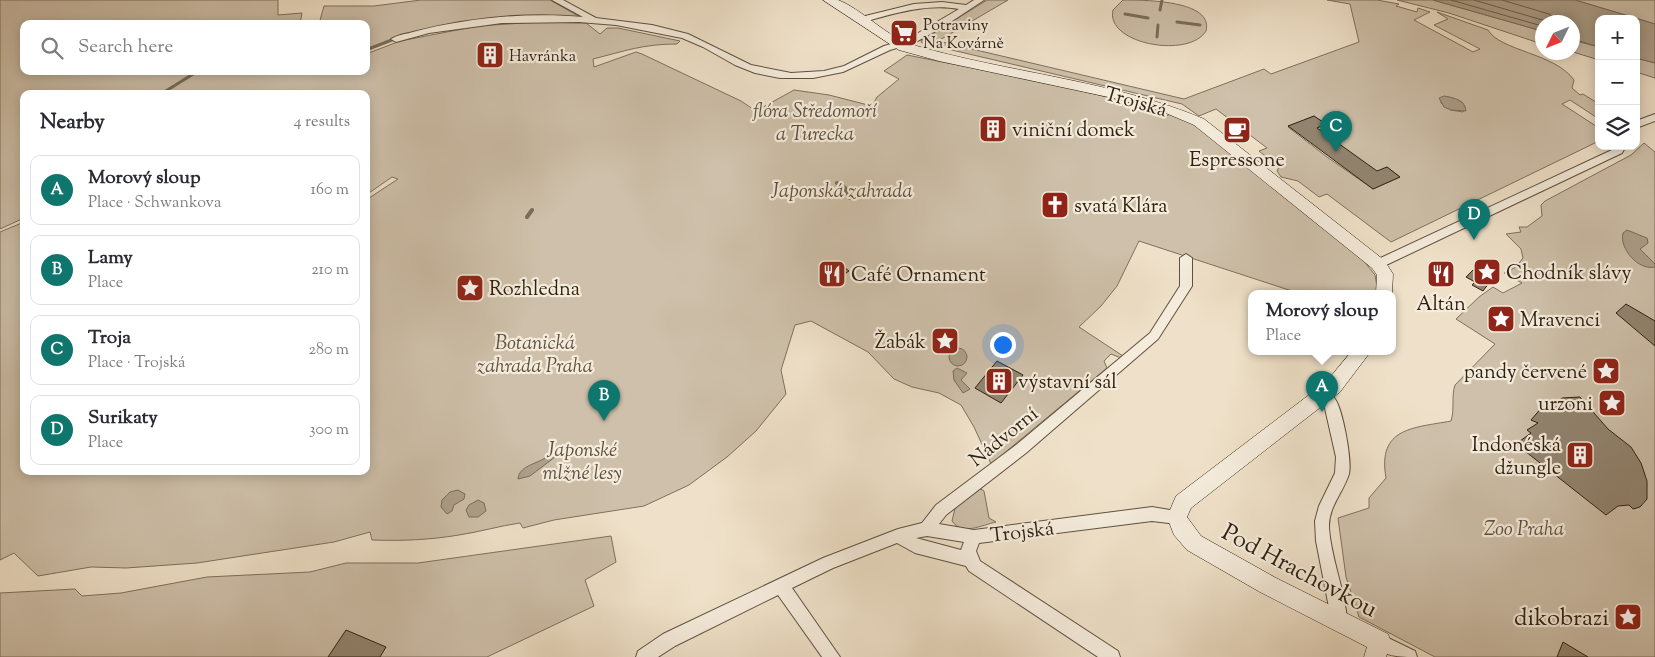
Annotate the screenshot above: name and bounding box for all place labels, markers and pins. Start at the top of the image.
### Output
place label: Potraviny Na Kovárně [923,15,1004,56]
supermarket icon: Potraviny Na Kovárně [889,18,919,48]
building icon: Havránka [475,40,505,70]
place label: Havránka [509,46,577,69]
pin: C [1320,111,1352,152]
building icon: viniční domek [978,114,1008,144]
cafe icon: Espressone [1222,115,1252,145]
place label: viniční domek [1012,117,1135,146]
place label: Espressone [1189,147,1285,176]
church icon: svatá Klára [1040,190,1070,220]
place label: svatá Klára [1074,193,1167,222]
pin: D [1458,199,1490,240]
place icon: Chodník slávy [1472,257,1502,287]
restaurant icon: Café Ornament [817,259,847,289]
restaurant icon: Altán [1426,259,1456,289]
place label: Chodník slávy [1506,260,1631,289]
place label: Café Ornament [851,262,986,291]
place icon: Rozhledna [455,273,485,303]
place label: Rozhledna [489,276,580,305]
place label: Altán [1416,291,1466,320]
place icon: Mravenci [1486,304,1516,334]
place label: Mravenci [1520,307,1600,336]
place icon: Žabák [930,326,960,356]
place label: Žabák [875,329,926,358]
place icon: pandy červené [1591,356,1621,386]
place label: pandy červené [1464,359,1587,388]
building icon: výstavní sál [984,366,1014,396]
place label: výstavní sál [1018,369,1117,398]
pin: A [1306,371,1338,412]
pin: B [588,380,620,421]
place icon: urzoni [1597,388,1627,418]
place label: urzoni [1538,391,1593,420]
place label: Indonéská džungle [1472,432,1561,484]
building icon: Indonéská džungle [1565,440,1595,470]
place label: dikobrazi [1514,602,1609,636]
place icon: dikobrazi [1613,602,1643,632]

